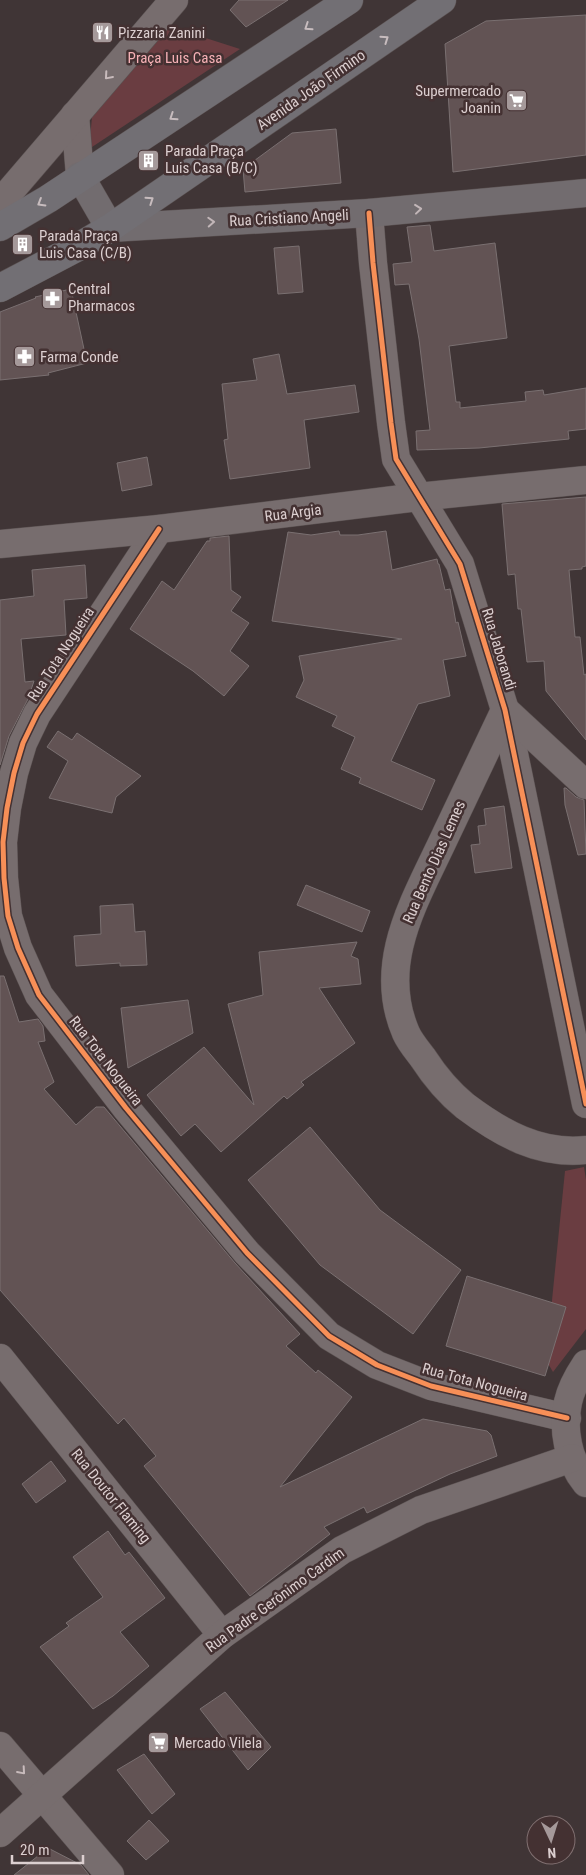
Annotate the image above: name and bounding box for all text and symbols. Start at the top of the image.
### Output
restaurant icon: Pizzaria Zanini [90,21,114,45]
one-way arrow [305,21,314,30]
place label: Pizzaria Zanini [118,24,205,42]
one-way arrow [380,36,389,45]
street label: Avenida João Firmino [253,46,369,134]
park label: Praça Luis Casa [128,49,222,67]
one-way arrow [105,71,114,80]
place label: Supermercado Joanin [415,82,501,117]
supermarket icon: Supermercado Joanin [505,88,529,112]
one-way arrow [169,111,179,120]
place label: Parada Praça Luis Casa (B/C) [165,142,258,177]
building icon: Parada Praça Luis Casa (B/C) [137,148,161,172]
one-way arrow [37,196,46,206]
one-way arrow [145,197,154,206]
one-way arrow [414,204,422,215]
street label: Rua Cristiano Angeli [229,206,349,230]
one-way arrow [207,217,215,228]
place label: Parada Praça Luis Casa (C/B) [39,227,132,262]
building icon: Parada Praça Luis Casa (C/B) [11,233,35,257]
place label: Central Pharmacos [68,280,135,315]
pharmacy icon: Central Pharmacos [40,286,64,310]
pharmacy icon: Farma Conde [12,345,36,369]
place label: Farma Conde [40,348,118,366]
street label: Rua Argia [264,501,322,525]
street label: Rua Tota Nogueira [24,604,98,704]
street label: Rua Jaborandi [478,606,520,692]
street label: Rua Bento Dias Lemes [399,798,469,926]
street label: Rua Tota Nogueira [65,1013,147,1109]
street label: Rua Tota Nogueira [420,1359,530,1405]
street label: Rua Doutor Flaming [67,1445,155,1547]
street label: Rua Padre Gerônimo Cardim [202,1544,348,1656]
supermarket icon: Mercado Vilela [146,1731,170,1755]
place label: Mercado Vilela [174,1734,262,1752]
one-way arrow [16,1765,24,1774]
north arrow [526,1815,576,1865]
scale bar [12,1832,84,1864]
text: 20 m [20,1841,50,1859]
text: N [547,1845,557,1861]

